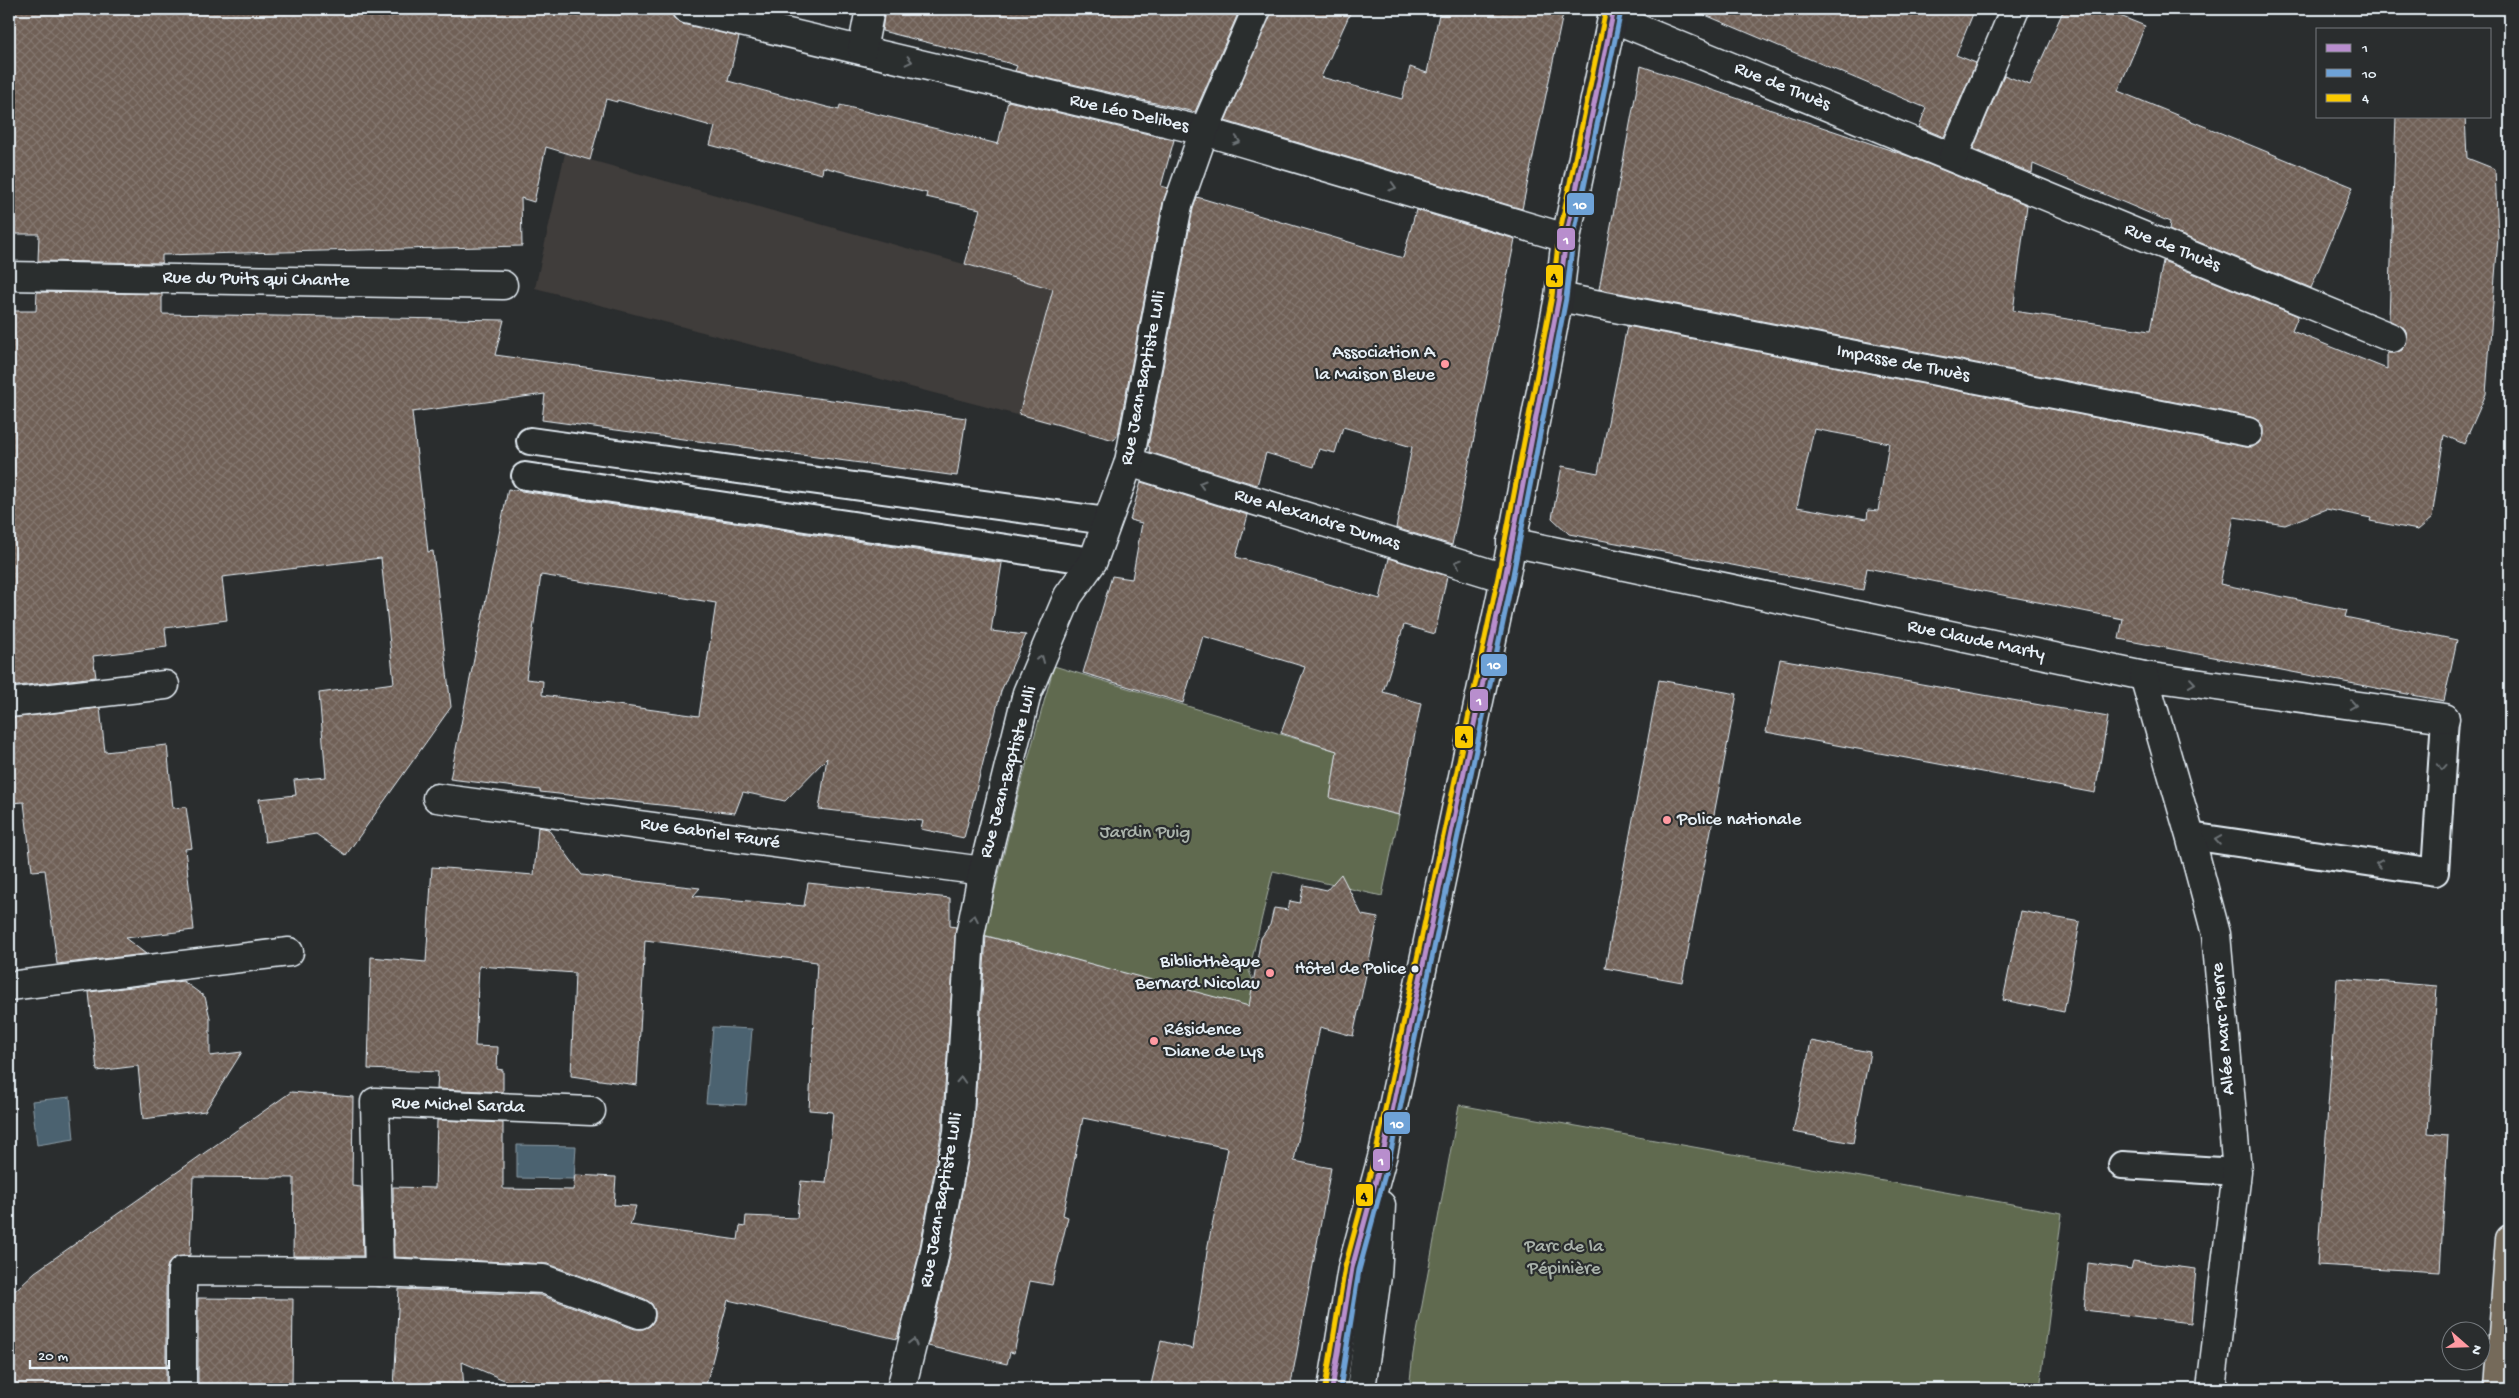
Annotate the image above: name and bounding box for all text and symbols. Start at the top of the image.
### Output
legend [2316,28,2492,118]
text: 1 [2361,40,2368,58]
one-way arrow [905,55,914,66]
street label: Rue de Thuès [1730,57,1834,117]
text: 10 [2361,66,2377,84]
street label: Rue Léo Delibes [1067,89,1192,139]
text: 4 [2362,90,2369,108]
one-way arrow [1232,136,1241,146]
one-way arrow [1388,182,1397,192]
line badge: 10 [1566,192,1595,216]
text: 10 [1572,198,1587,215]
street label: Rue de Thuès [2120,218,2224,278]
line badge: 1 [1556,227,1576,251]
text: 1 [1562,233,1569,250]
line badge: 4 [1545,264,1564,288]
street label: Rue du Puits qui Chante [162,267,350,293]
text: 4 [1550,270,1558,287]
street label: Rue Jean-Baptiste Lulli [1116,289,1172,467]
street label: Impasse de Thuès [1835,340,1972,388]
place label: Association A la Maison Bleue [1315,342,1437,387]
marker: Association A la Maison Bleue [1439,358,1451,370]
one-way arrow [1199,480,1207,490]
street label: Rue Alexandre Dumas [1231,484,1404,556]
one-way arrow [1454,559,1463,569]
street label: Rue Claude Marty [1905,615,2048,667]
line badge: 10 [1480,653,1508,677]
one-way arrow [1035,655,1046,664]
text: 10 [1486,658,1501,675]
one-way arrow [2188,677,2196,688]
street label: Rue Jean-Baptiste Lulli [975,683,1043,861]
line badge: 1 [1469,688,1489,712]
text: 1 [1475,694,1482,711]
one-way arrow [2349,700,2357,710]
line badge: 4 [1454,725,1474,749]
text: 4 [1460,730,1468,747]
one-way arrow [2437,763,2448,771]
place label: Police nationale [1676,809,1801,832]
street label: Rue Gabriel Fauré [639,813,782,855]
marker: Police nationale [1661,814,1673,826]
park label: Jardin Puig [1100,822,1190,845]
one-way arrow [2214,835,2222,846]
one-way arrow [2374,859,2382,870]
one-way arrow [968,913,978,922]
place label: Bibliothèque Bernard Nicolau [1134,951,1260,996]
place label: Hôtel de Police [1295,959,1407,980]
street label: Allée Marc Pierre [2207,962,2241,1096]
marker: Hôtel de Police [1410,964,1420,974]
marker: Bibliothèque Bernard Nicolau [1264,967,1276,979]
place label: Résidence Diane de Lys [1162,1019,1264,1064]
marker: Résidence Diane de Lys [1148,1035,1160,1047]
one-way arrow [956,1075,967,1083]
street label: Rue Michel Sarda [391,1092,527,1120]
street label: Rue Jean-Baptiste Lulli [915,1111,969,1289]
line badge: 10 [1383,1111,1411,1135]
text: 10 [1389,1117,1404,1134]
line badge: 1 [1372,1148,1391,1172]
text: 1 [1377,1154,1384,1171]
line badge: 4 [1355,1183,1374,1207]
text: 4 [1360,1189,1368,1206]
park label: Parc de la Pépinière [1524,1236,1605,1281]
north arrow [2442,1320,2492,1370]
scale bar [30,1338,169,1370]
one-way arrow [907,1338,917,1347]
text: N [2466,1342,2485,1357]
text: 20 m [38,1348,68,1366]

